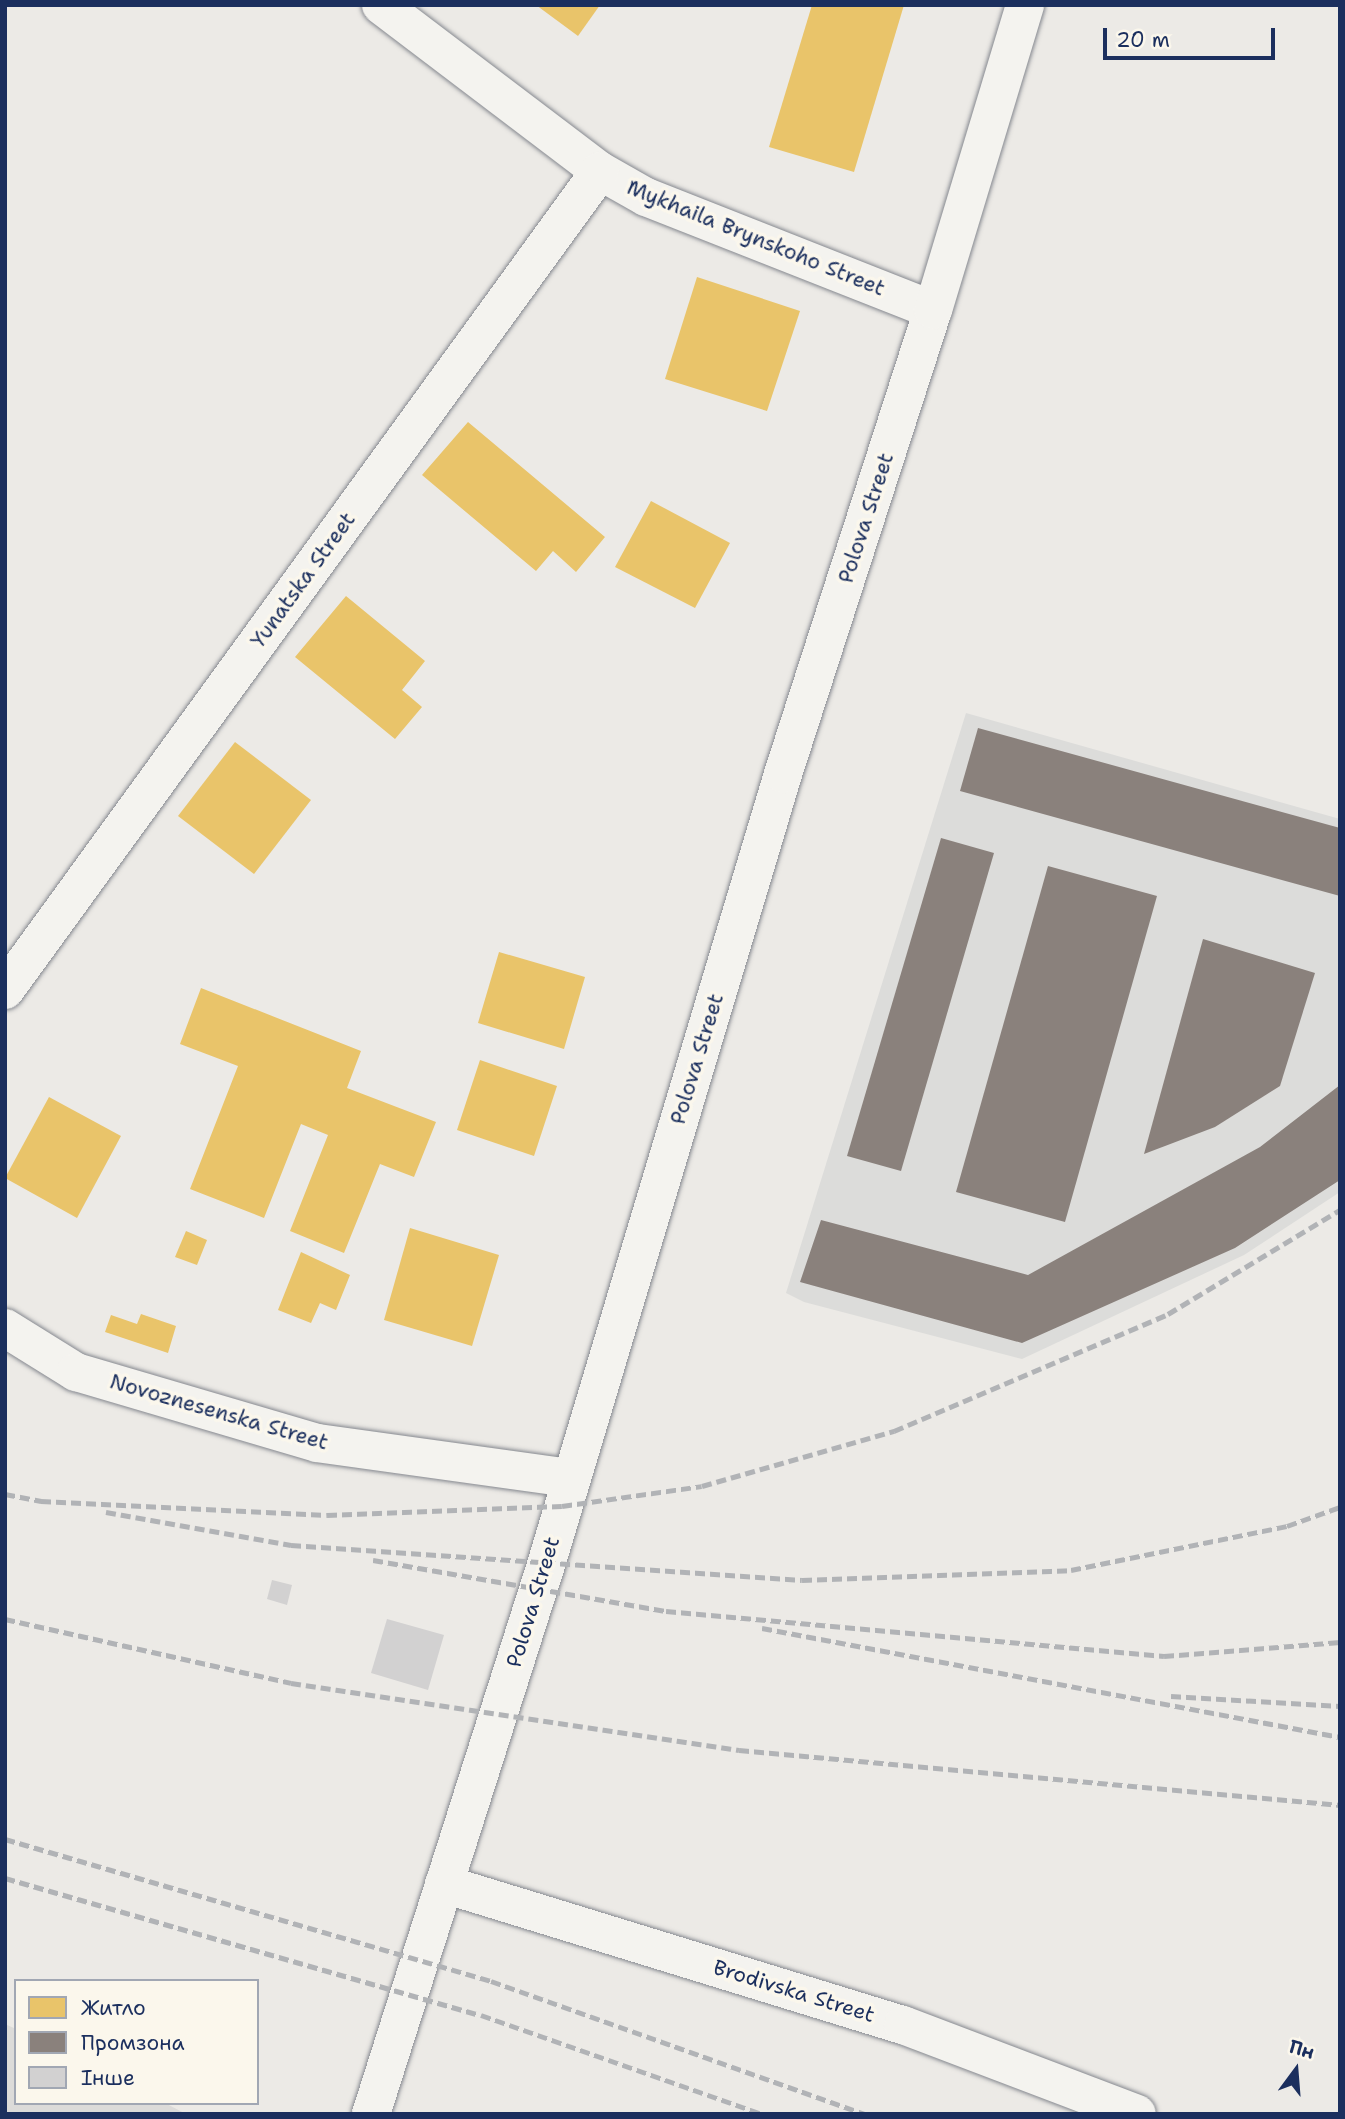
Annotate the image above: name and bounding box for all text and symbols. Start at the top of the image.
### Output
scale bar [1107,14,1278,58]
text: 20 m [1116,26,1170,54]
street label: Mykhaila Brynskoho Street [623,175,889,301]
street label: Polova Street [833,450,899,586]
street label: Yunatska Street [245,507,361,653]
street label: Polova Street [665,991,729,1127]
street label: Novoznesenska Street [107,1369,331,1455]
street label: Polova Street [501,1534,565,1670]
street label: Brodivska Street [710,1954,878,2028]
legend [14,1979,259,2105]
text: Житло [81,1994,146,2022]
text: Промзона [81,2029,184,2057]
text: Пн [1286,2034,1317,2065]
north arrow [1261,2035,1331,2105]
text: Інше [81,2064,135,2092]

